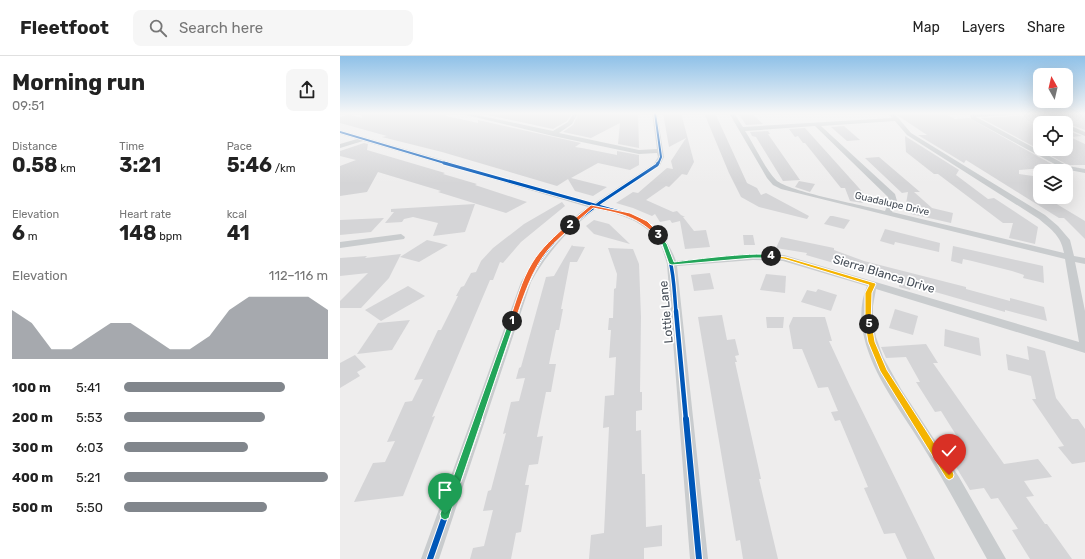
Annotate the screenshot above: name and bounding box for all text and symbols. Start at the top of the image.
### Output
search box [133,10,413,46]
text: Fleetfoot [20,16,109,39]
icon: search [147,17,169,39]
text: Search here [179,19,263,37]
text: Map [913,19,940,36]
text: Layers [962,19,1005,36]
text: Share [1027,19,1065,36]
north arrow [1033,68,1073,108]
map controls [1033,68,1073,204]
text: Morning run [12,69,145,96]
button: share [286,69,328,111]
text: 09:51 [12,98,44,113]
button: locate [1033,116,1073,156]
text: Distance [12,140,57,153]
text: Time [119,140,144,153]
text: Pace [227,140,252,153]
text: 0.58 [12,153,58,177]
text: 3:21 [119,153,161,177]
text: 5:46 [227,153,272,177]
text: km [58,162,76,175]
text: /km [272,162,296,175]
button: layers [1033,164,1073,204]
street label: Guadalupe Drive [853,190,931,219]
text: Elevation [12,208,59,221]
text: Heart rate [119,208,171,221]
text: kcal [227,208,247,221]
pin: 2 [560,215,580,235]
text: 2 [566,218,574,231]
text: 6 [12,221,25,245]
text: 148 [119,221,156,245]
text: 41 [227,221,250,245]
pin: 3 [648,225,668,245]
text: 3 [654,228,662,241]
text: m [25,230,38,243]
text: bpm [156,230,182,243]
pin: 4 [761,246,781,266]
text: 4 [767,249,775,262]
street label: Sierra Blanca Drive [831,252,937,296]
text: Elevation [12,268,68,283]
text: 112–116 m [269,268,328,283]
street label: Lottie Lane [656,280,676,344]
pin: 1 [502,311,522,331]
text: 1 [509,314,515,327]
pin: 5 [859,314,879,334]
text: 5 [865,317,873,330]
text: 100 m [12,380,51,395]
text: 5:41 [76,380,100,395]
text: 200 m [12,410,53,425]
text: 5:53 [76,410,103,425]
pin [932,434,966,475]
text: 300 m [12,440,53,455]
text: 6:03 [76,440,103,455]
icon: check [938,440,960,462]
text: 400 m [12,470,53,485]
text: 5:21 [76,470,100,485]
pin [428,473,462,514]
icon: arrive [434,479,456,501]
text: 500 m [12,500,53,515]
text: 5:50 [76,500,103,515]

